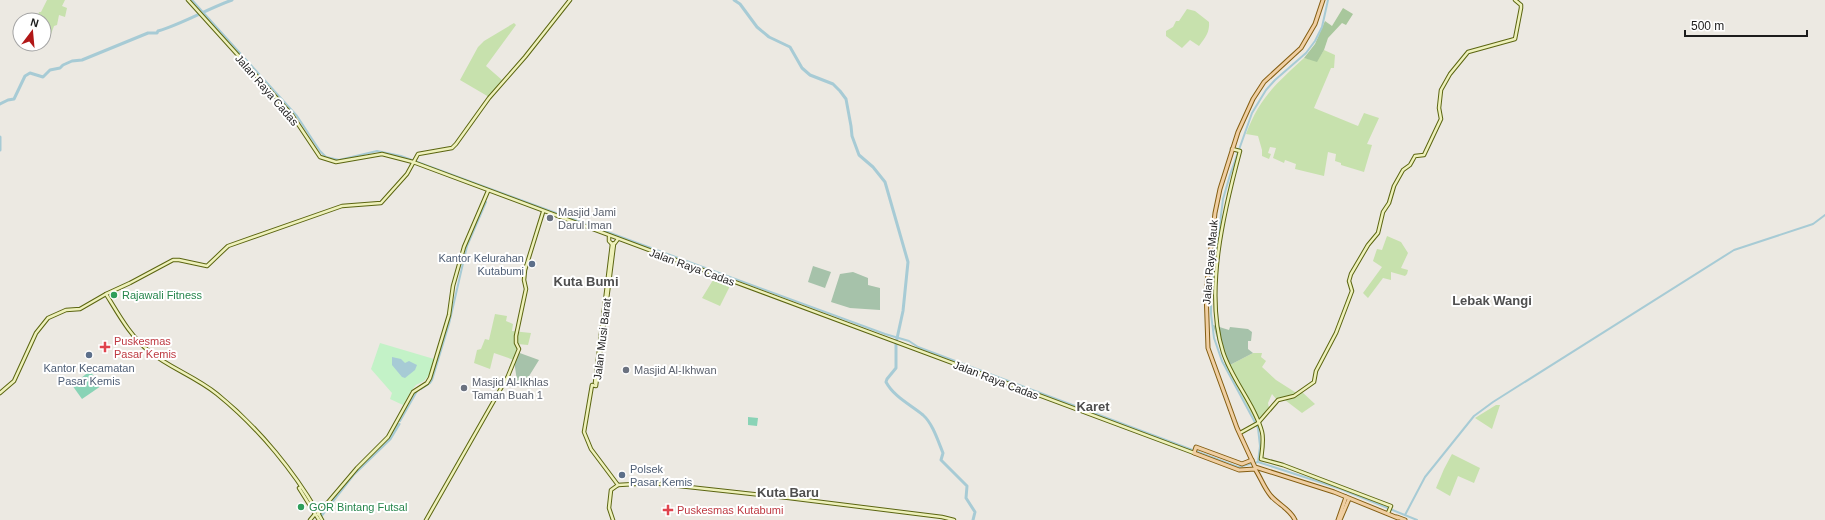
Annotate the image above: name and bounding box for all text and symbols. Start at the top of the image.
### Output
north arrow [12,12,52,52]
scale bar [1685,12,1807,38]
text: N [29,16,40,29]
text: 500 m [1691,19,1724,33]
street label: Jalan Raya Cadas [233,52,301,128]
place label: Masjid Jami Darul Iman [558,206,616,231]
marker: Masjid Jami Darul Iman [545,213,555,223]
street label: Jalan Raya Mauk [1200,219,1220,305]
street label: Jalan Raya Cadas [648,246,737,288]
place label: Kantor Kelurahan Kutabumi [438,252,524,277]
marker: Kantor Kelurahan Kutabumi [527,259,537,269]
district label: Kuta Bumi [554,274,619,289]
place label: Rajawali Fitness [122,289,203,301]
marker: Rajawali Fitness [109,290,119,300]
district label: Lebak Wangi [1452,293,1532,308]
street label: Jalan Musi Barat [591,298,613,380]
place label: Puskesmas Pasar Kemis [114,335,177,360]
marker: Puskesmas Pasar Kemis [99,341,111,353]
marker: Kantor Kecamatan Pasar Kemis [84,350,94,360]
street label: Jalan Raya Cadas [952,358,1041,402]
place label: Kantor Kecamatan Pasar Kemis [43,362,135,387]
place label: Masjid Al-Ikhwan [634,364,717,376]
marker: Masjid Al-Ikhwan [621,365,631,375]
place label: Masjid Al-Ikhlas Taman Buah 1 [472,376,549,401]
marker: Masjid Al-Ikhlas Taman Buah 1 [459,383,469,393]
district label: Karet [1076,399,1110,414]
place label: Polsek Pasar Kemis [630,463,693,488]
marker: Polsek Pasar Kemis [617,470,627,480]
district label: Kuta Baru [757,485,819,500]
place label: GOR Bintang Futsal [309,501,407,513]
marker: GOR Bintang Futsal [296,502,306,512]
marker: Puskesmas Kutabumi [662,504,674,516]
place label: Puskesmas Kutabumi [677,504,783,516]

